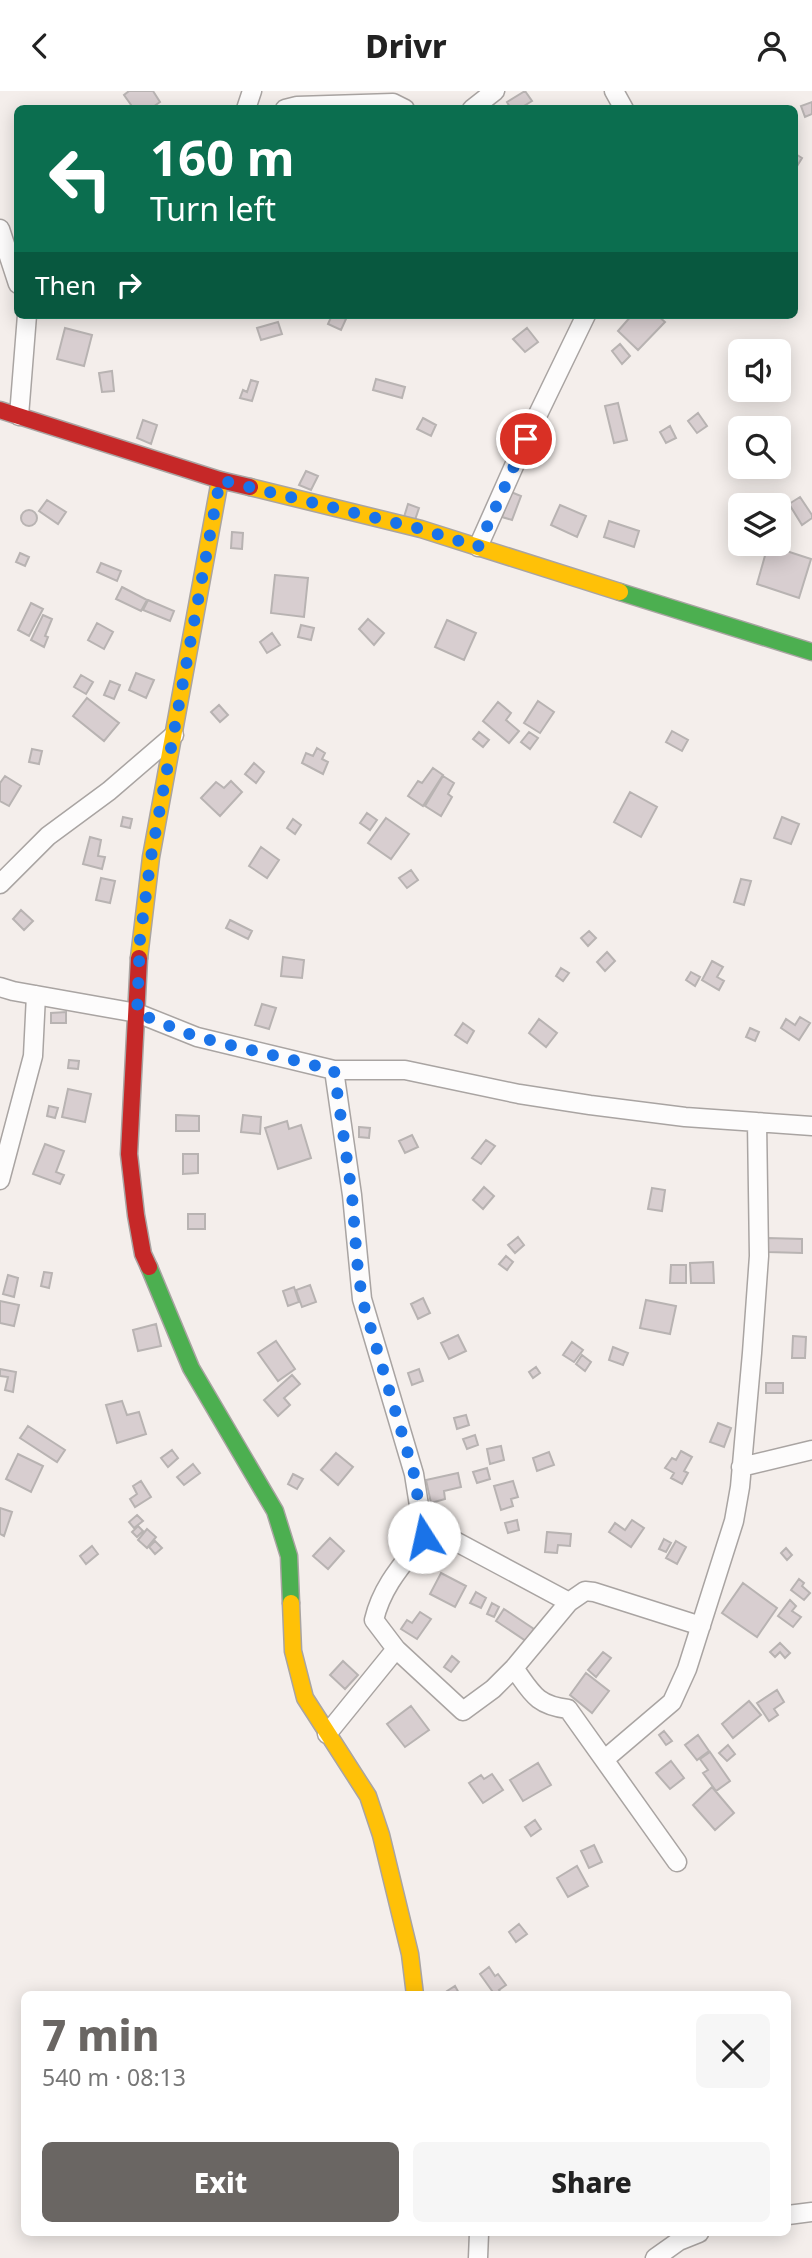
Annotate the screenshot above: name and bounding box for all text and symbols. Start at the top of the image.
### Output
text: Drivr [365,24,447,67]
icon: back [21,27,59,65]
icon: person [753,27,791,65]
text: 160 m [150,124,295,190]
icon: left [35,133,126,224]
text: Turn left [150,187,276,230]
icon: right [110,266,148,304]
text: Then [35,267,96,303]
map controls [728,339,791,556]
button: sound [728,339,791,402]
pin [496,409,556,469]
button: search [728,416,791,479]
icon: arrive [507,420,545,458]
button: layers [728,493,791,556]
position arrow [387,1500,461,1574]
text: 7 min [42,2006,159,2063]
button: close [696,2014,770,2088]
text: 540 m · 08:13 [42,2061,186,2093]
button: Exit [42,2142,399,2222]
button: Share [413,2142,770,2222]

